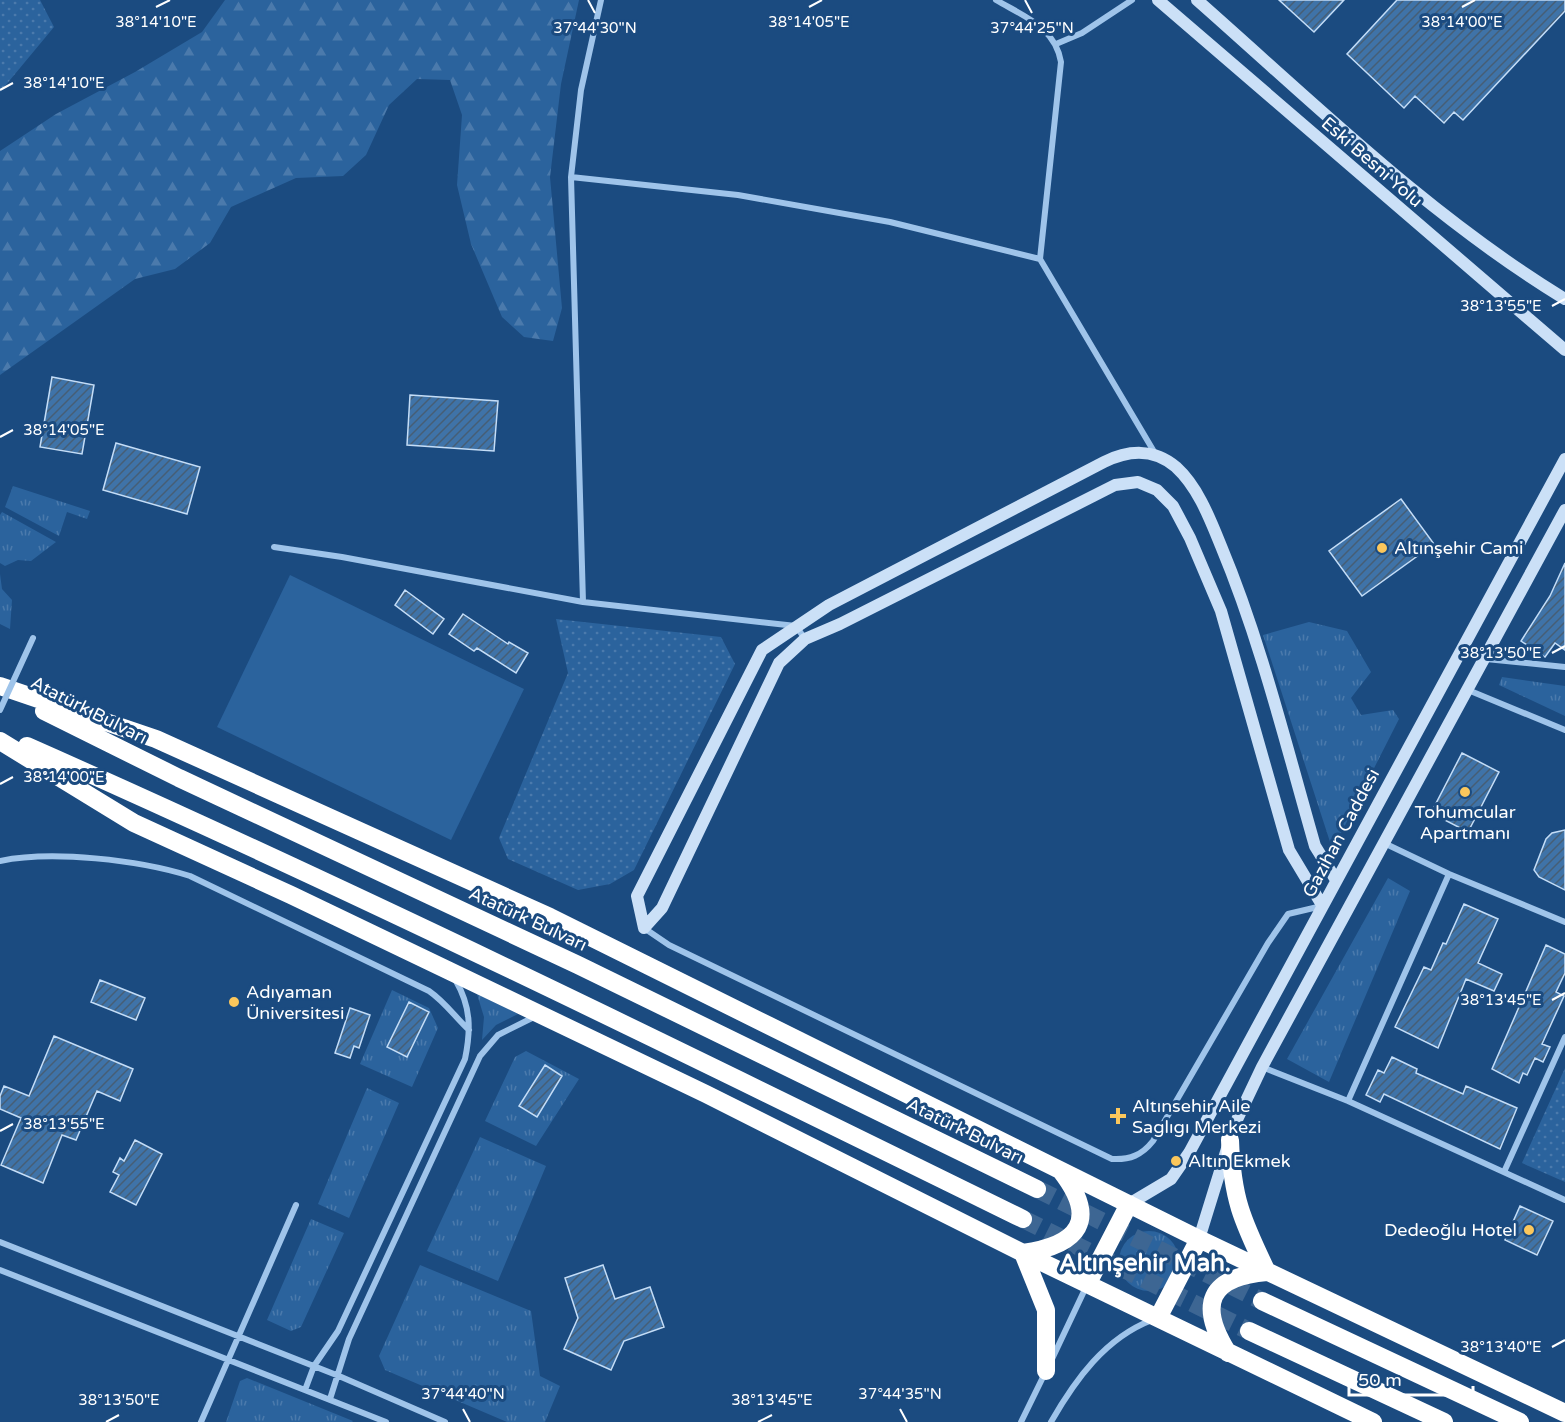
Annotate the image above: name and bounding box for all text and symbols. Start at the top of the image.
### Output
text: 38°14'10"E [115,13,197,31]
text: 38°14'05"E [768,13,850,31]
text: 38°14'00"E [1421,13,1503,31]
text: 37°44'30"N [553,19,637,37]
text: 37°44'25"N [990,19,1074,37]
text: 38°14'10"E [23,74,105,92]
street label: Eski Besni Yolu [1317,112,1427,212]
text: 38°13'55"E [1460,297,1542,315]
text: 38°14'05"E [23,421,105,439]
place label: Altınşehir Cami [1394,537,1524,559]
marker: Altınşehir Cami [1375,541,1389,555]
text: 38°13'50"E [1460,644,1542,662]
street label: Atatürk Bulvarı [27,671,151,749]
street label: Gazihan Caddesi [1298,765,1384,901]
text: 38°14'00"E [23,768,105,786]
marker: Tohumcular Apartmanı [1458,785,1472,799]
place label: Tohumcular Apartmanı [1414,801,1516,844]
street label: Atatürk Bulvarı [465,882,591,956]
place label: Adıyaman Üniversitesi [246,981,344,1024]
text: 38°13'45"E [1460,991,1542,1009]
marker: Adıyaman Üniversitesi [227,995,241,1009]
street label: Atatürk Bulvarı [903,1093,1027,1169]
place label: Altınsehir Aile Saglıgı Merkezi [1132,1095,1262,1138]
marker: Altınsehir Aile Saglıgı Merkezi [1109,1107,1127,1125]
text: 38°13'55"E [23,1115,105,1133]
place label: Altın Ekmek [1188,1150,1291,1172]
marker: Altın Ekmek [1169,1154,1183,1168]
place label: Dedeoğlu Hotel [1384,1219,1517,1241]
marker: Dedeoğlu Hotel [1522,1223,1536,1237]
district label: Altınşehir Mah. [1059,1249,1231,1278]
text: 38°13'40"E [1460,1338,1542,1356]
scale bar [1349,1359,1474,1397]
text: 50 m [1358,1369,1402,1391]
text: 37°44'40"N [421,1385,505,1403]
text: 37°44'35"N [858,1385,942,1403]
text: 38°13'50"E [78,1391,160,1409]
text: 38°13'45"E [731,1391,813,1409]

